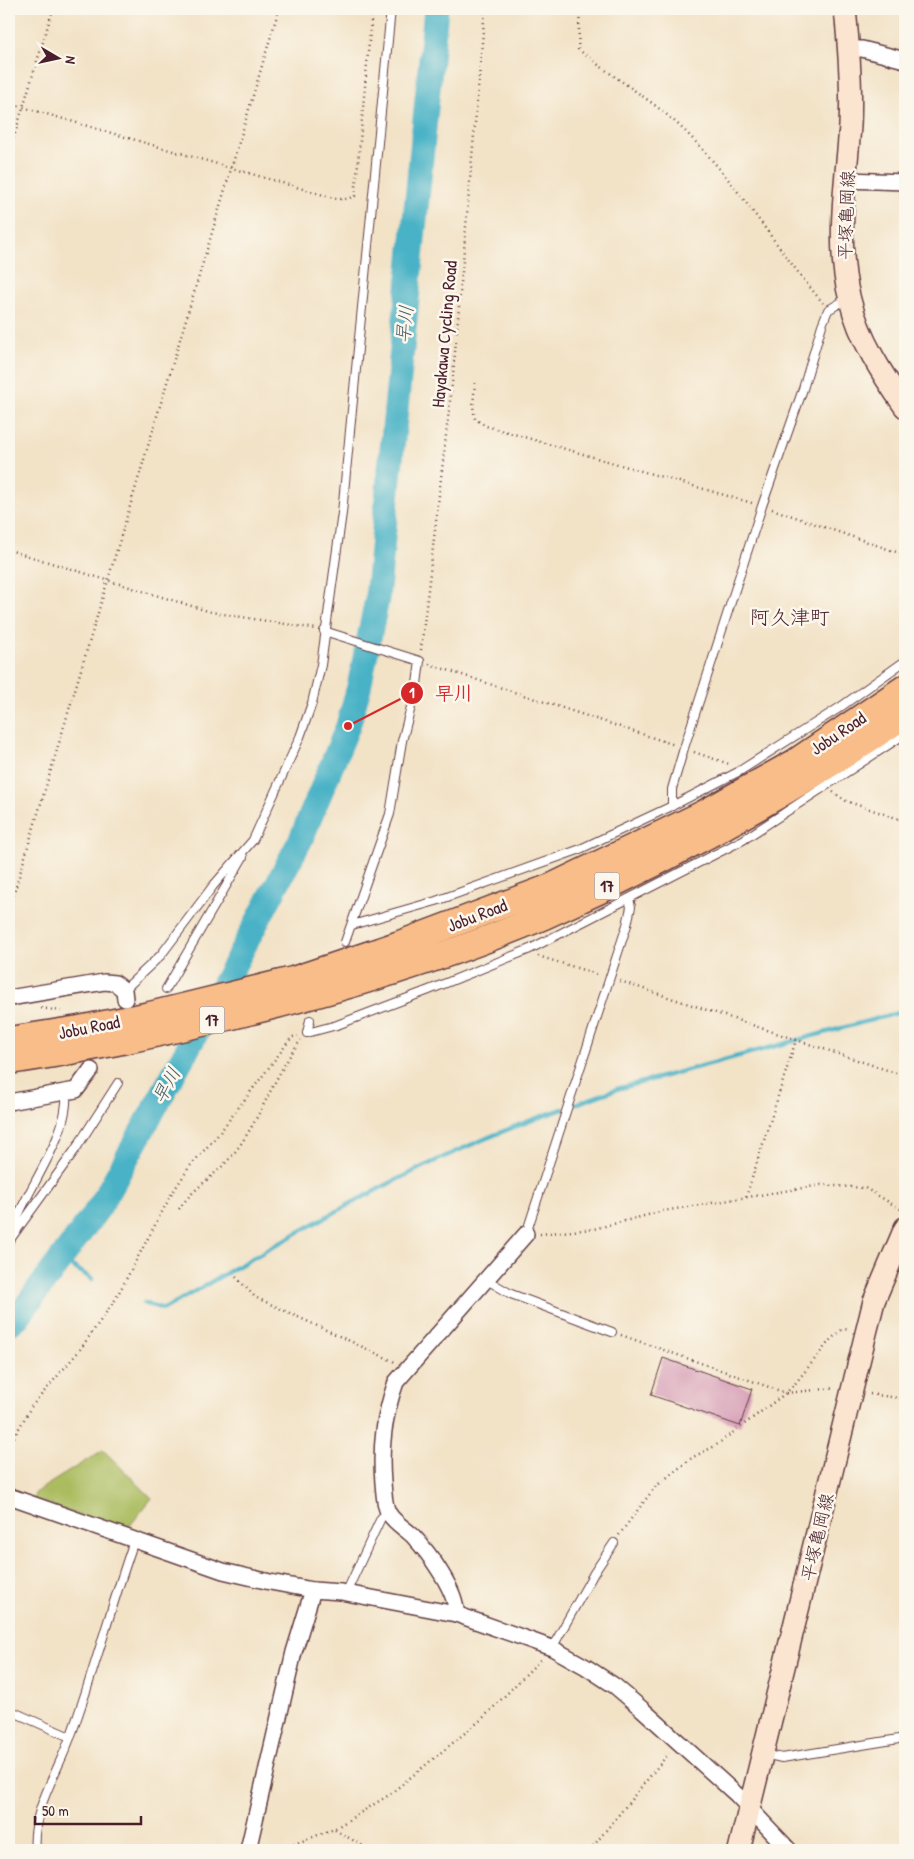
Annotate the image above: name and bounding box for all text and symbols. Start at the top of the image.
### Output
north arrow [32,32,82,82]
text: N [61,55,81,66]
street label: 平塚亀岡線 [832,170,860,260]
street label: Hayakawa Cycling Road [425,260,463,408]
water label: 早川 [389,304,419,344]
district label: 阿久津町 [750,603,830,630]
callout: 早川 [400,676,483,710]
text: 早川 [435,680,473,706]
text: 1 [409,682,415,703]
street label: Jobu Road [805,705,871,761]
road number: 17 [594,872,620,899]
street label: Jobu Road [443,892,511,938]
road number: 17 [200,1006,224,1034]
street label: Jobu Road [56,1009,122,1045]
water label: 早川 [145,1062,187,1108]
street label: 平塚亀岡線 [795,1490,839,1584]
scale bar [35,1794,141,1826]
text: 50 m [42,1800,69,1821]

